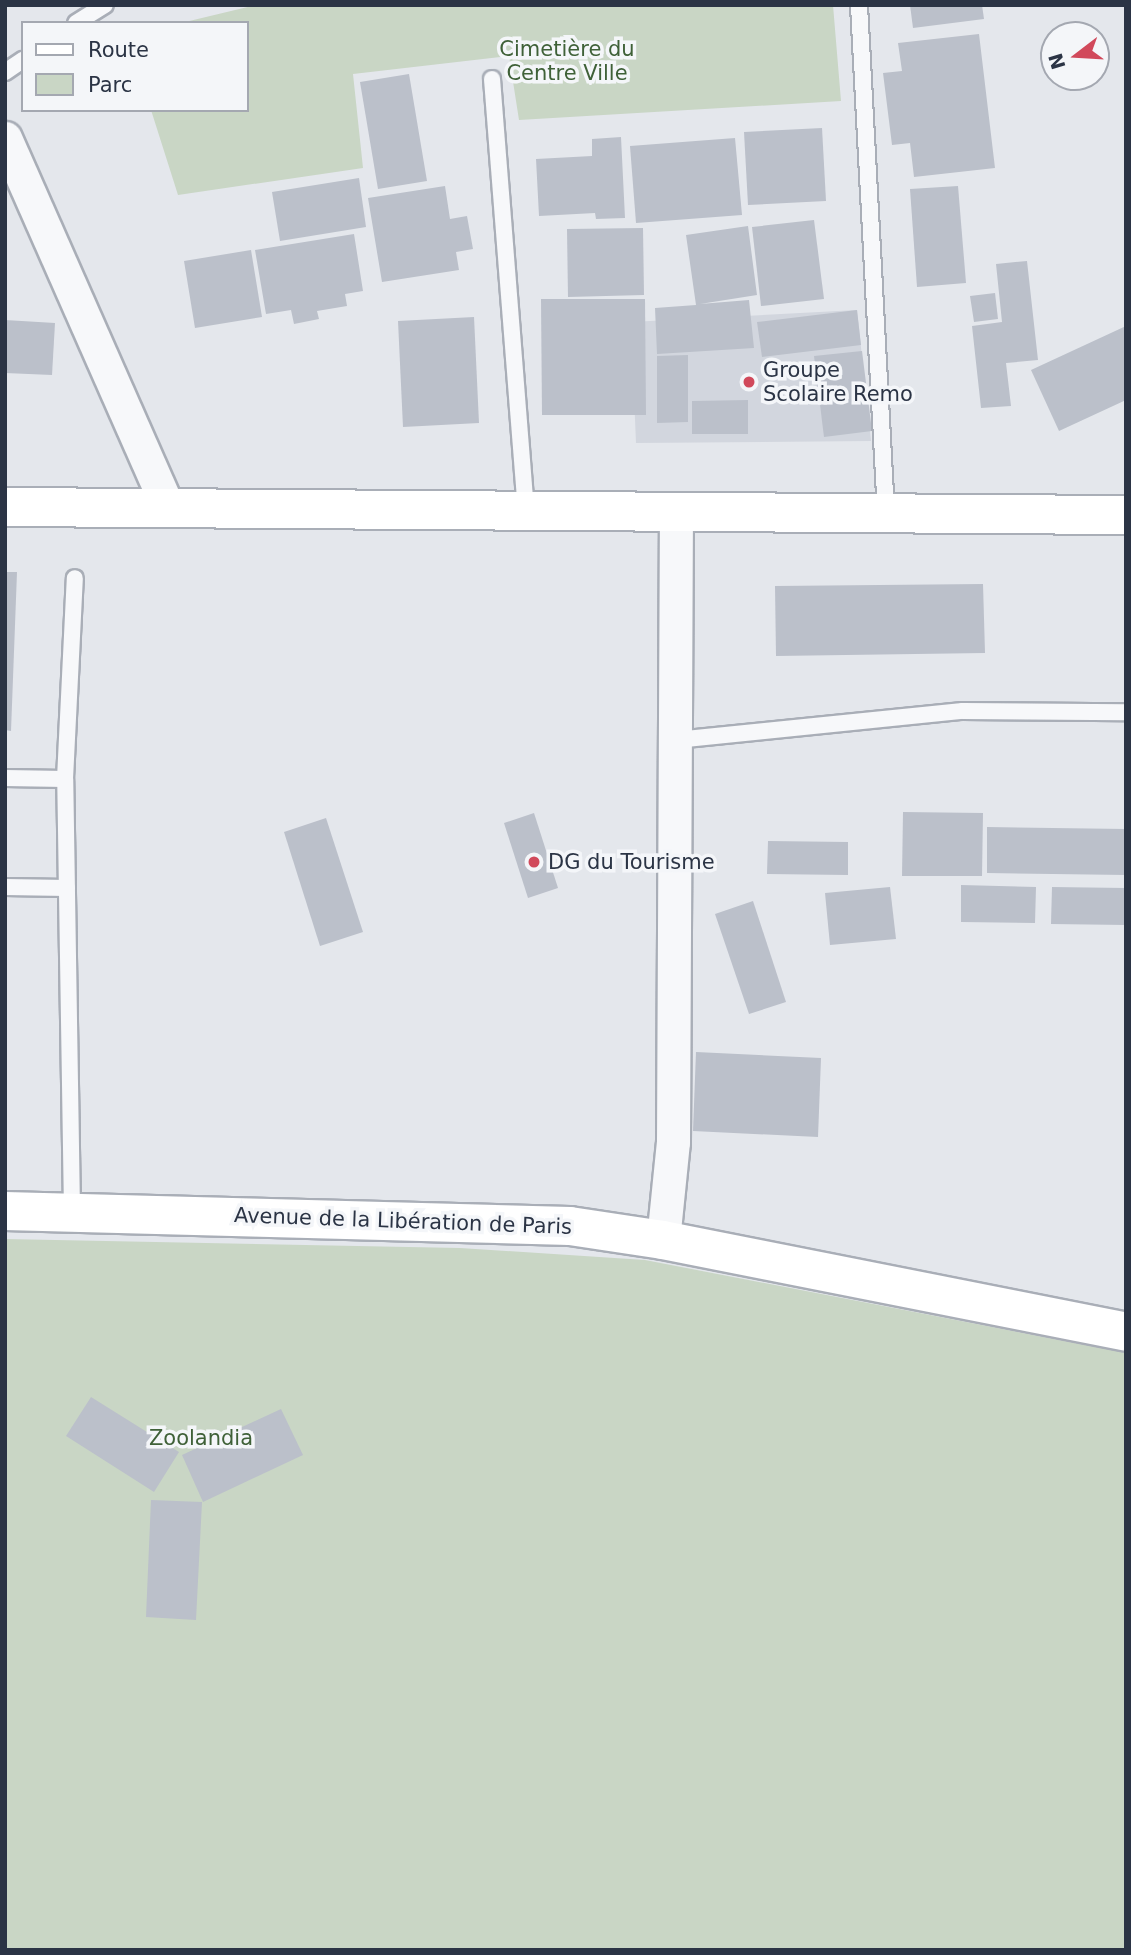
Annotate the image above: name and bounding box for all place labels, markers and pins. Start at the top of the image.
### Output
place label: Groupe Scolaire Remo [763,357,913,407]
marker: Groupe Scolaire Remo [741,374,757,390]
place label: DG du Tourisme [548,849,715,875]
marker: DG du Tourisme [526,854,542,870]

